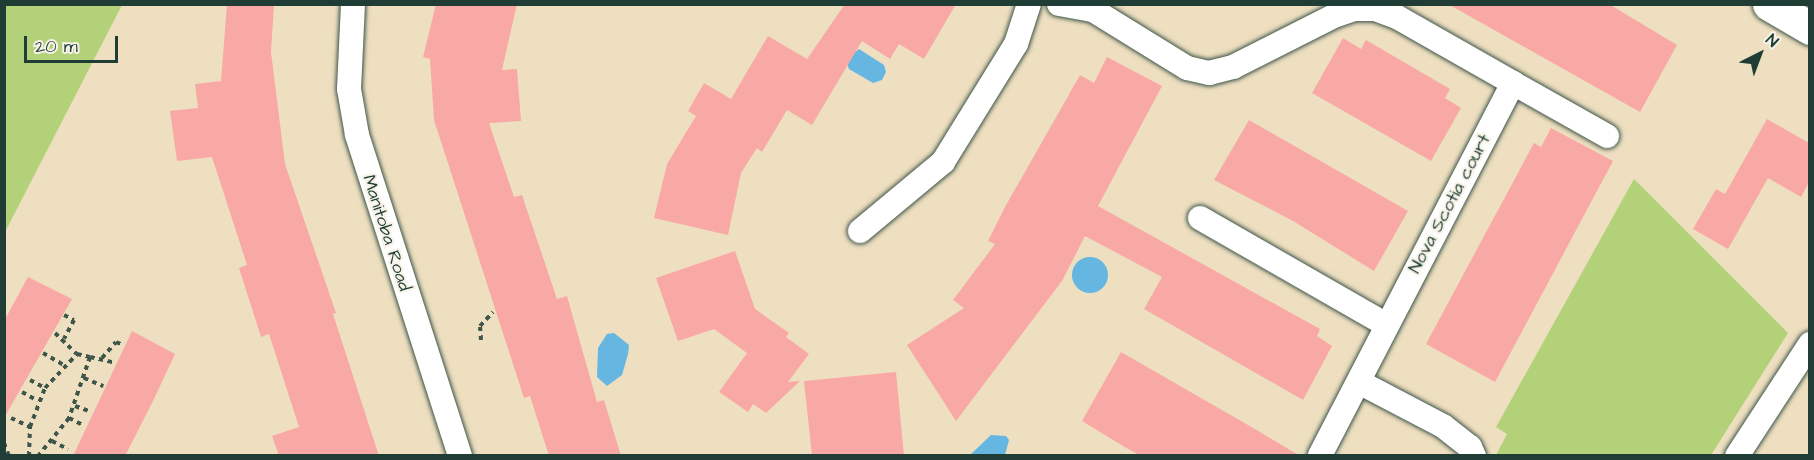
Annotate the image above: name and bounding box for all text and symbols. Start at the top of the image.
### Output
scale bar [27,24,122,62]
north arrow [1730,24,1790,84]
text: N [1761,29,1783,52]
text: 20 m [35,34,78,59]
street label: Nova Scotia court [1404,131,1496,277]
street label: Manitoba Road [357,172,415,294]

